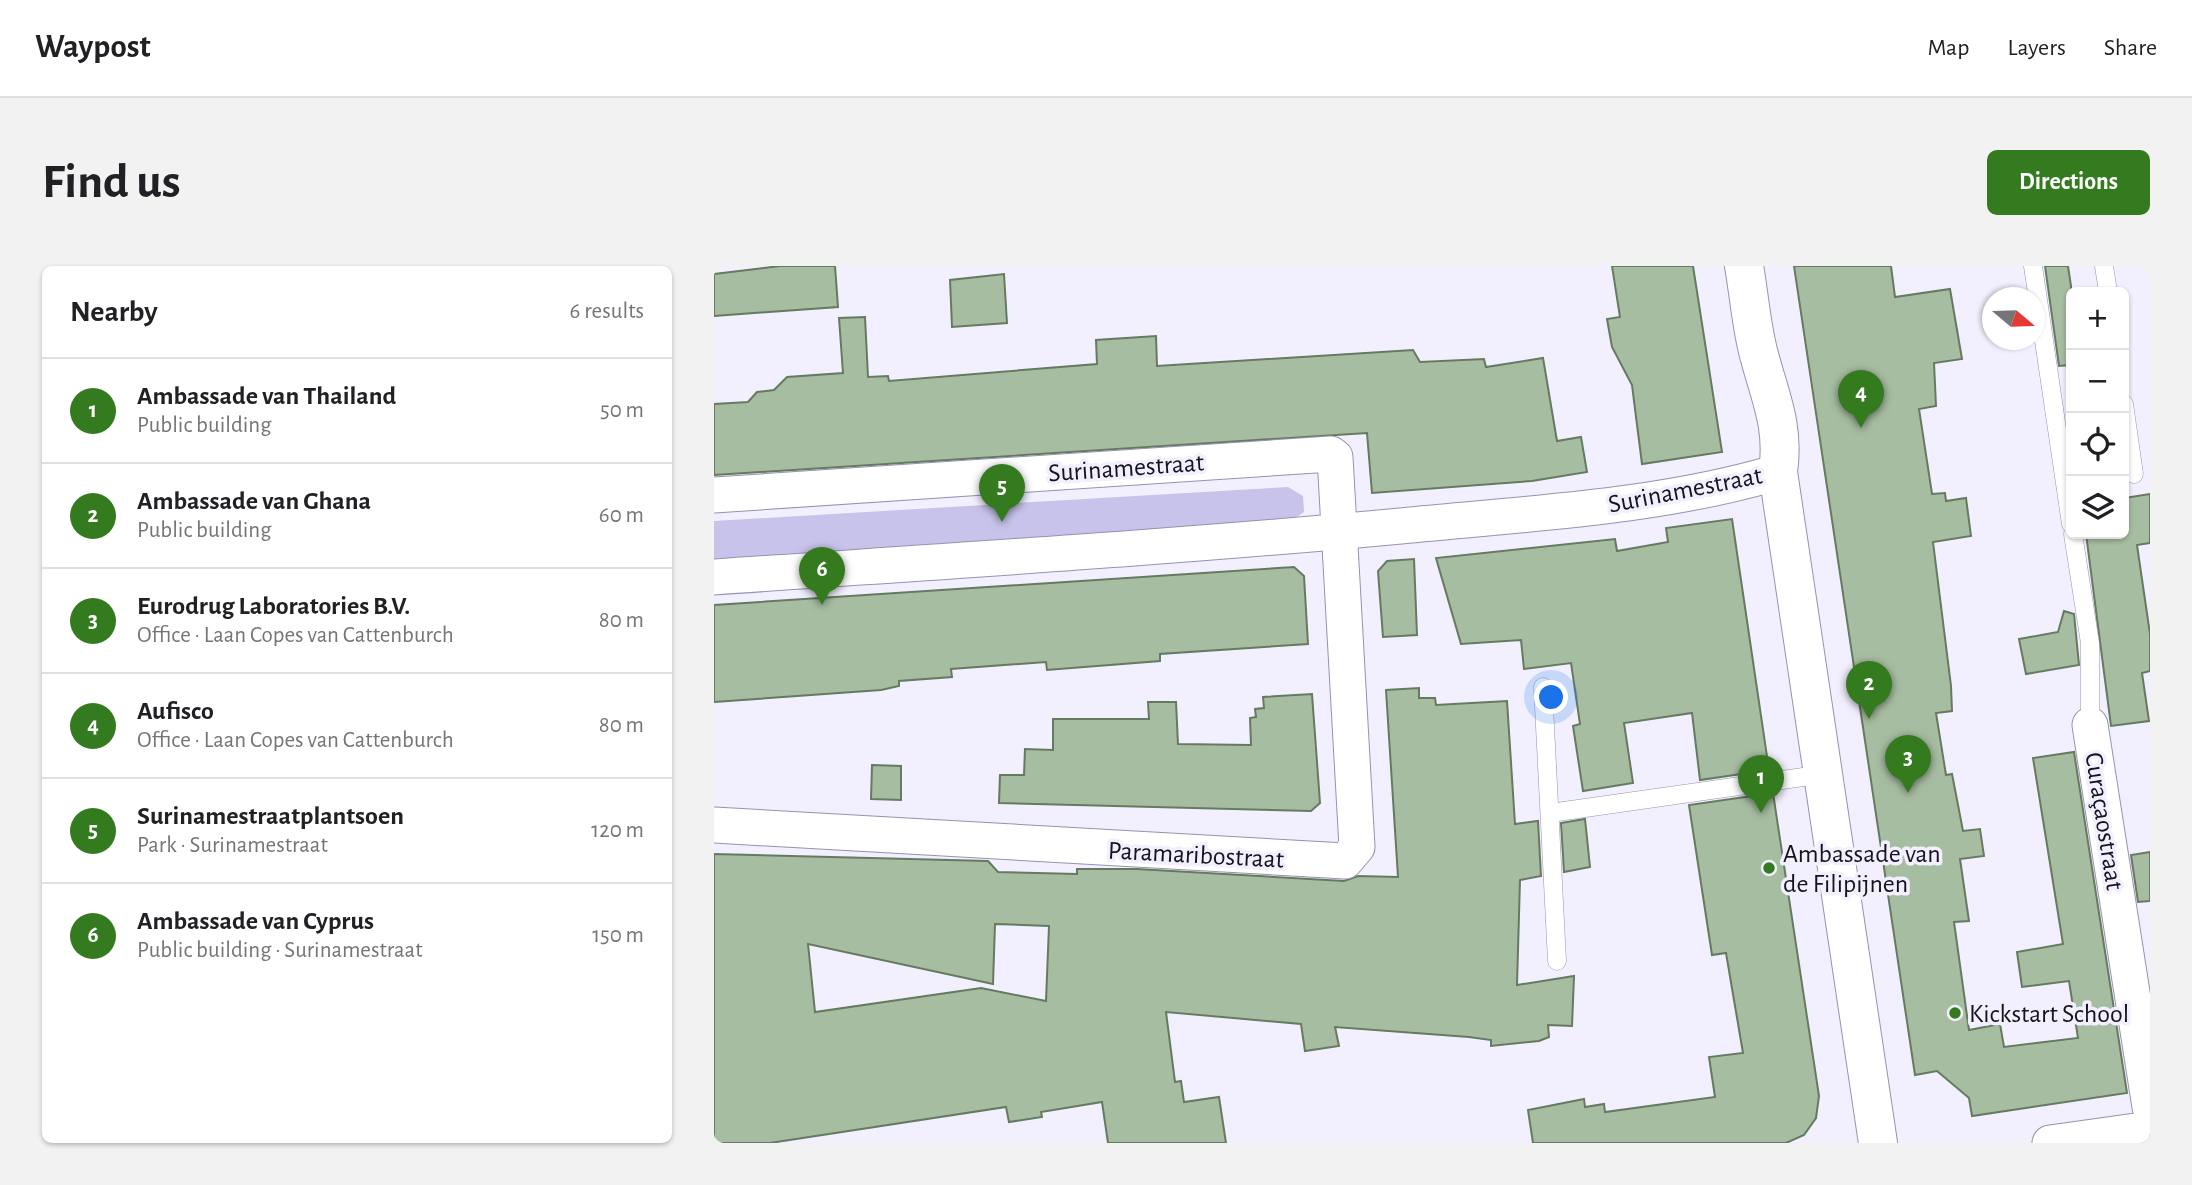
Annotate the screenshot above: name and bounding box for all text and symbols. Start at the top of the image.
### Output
text: Waypost [35,31,151,64]
text: Map [1927,36,1969,60]
text: Layers [2007,36,2066,60]
text: Share [2104,36,2157,60]
button: Directions [1987,150,2150,215]
text: Find us [42,158,181,207]
north arrow [1982,287,2045,350]
map controls [2066,287,2129,539]
button: + [2066,287,2129,350]
text: Nearby [70,297,158,327]
text: 6 results [570,300,644,323]
button: − [2066,350,2129,413]
pin: 4 [1838,370,1884,428]
text: Ambassade van Thailand [137,383,396,409]
text: 1 [89,399,97,422]
text: 50 m [600,399,644,422]
button: locate [2066,413,2129,476]
text: Public building [137,414,271,437]
street label: Surinamestraat [1047,450,1205,486]
street label: Surinamestraat [1606,462,1764,518]
pin: 5 [979,464,1025,522]
button: layers [2066,476,2129,539]
text: Ambassade van Ghana [137,488,371,514]
text: 2 [88,504,98,527]
text: 60 m [599,504,644,527]
text: Public building [137,519,271,542]
pin: 6 [799,547,845,605]
text: Eurodrug Laboratories B.V. [137,593,410,619]
text: 3 [88,609,98,632]
text: 80 m [599,609,644,632]
text: Office · Laan Copes van Cattenburch [137,624,454,647]
pin: 2 [1846,661,1892,719]
your location [1534,680,1568,714]
text: Aufisco [137,698,214,724]
text: 4 [87,714,99,737]
text: 80 m [599,714,644,737]
text: Office · Laan Copes van Cattenburch [137,729,454,752]
pin: 3 [1885,735,1931,793]
street label: Curaçaostraat [2080,750,2128,892]
pin: 1 [1738,755,1784,813]
text: Surinamestraatplantsoen [137,803,404,829]
text: 5 [88,819,98,842]
text: 120 m [591,819,644,842]
text: Park · Surinamestraat [137,834,328,857]
street label: Paramaribostraat [1107,837,1285,873]
place label: Ambassade van de Filipijnen [1783,841,1941,897]
marker: Ambassade van de Filipijnen [1761,860,1777,876]
text: Ambassade van Cyprus [137,908,374,934]
text: 6 [87,924,99,947]
text: 150 m [592,924,644,947]
text: Public building · Surinamestraat [137,939,423,962]
place label: Kickstart School [1969,1001,2129,1027]
marker: Kickstart School [1947,1005,1963,1021]

